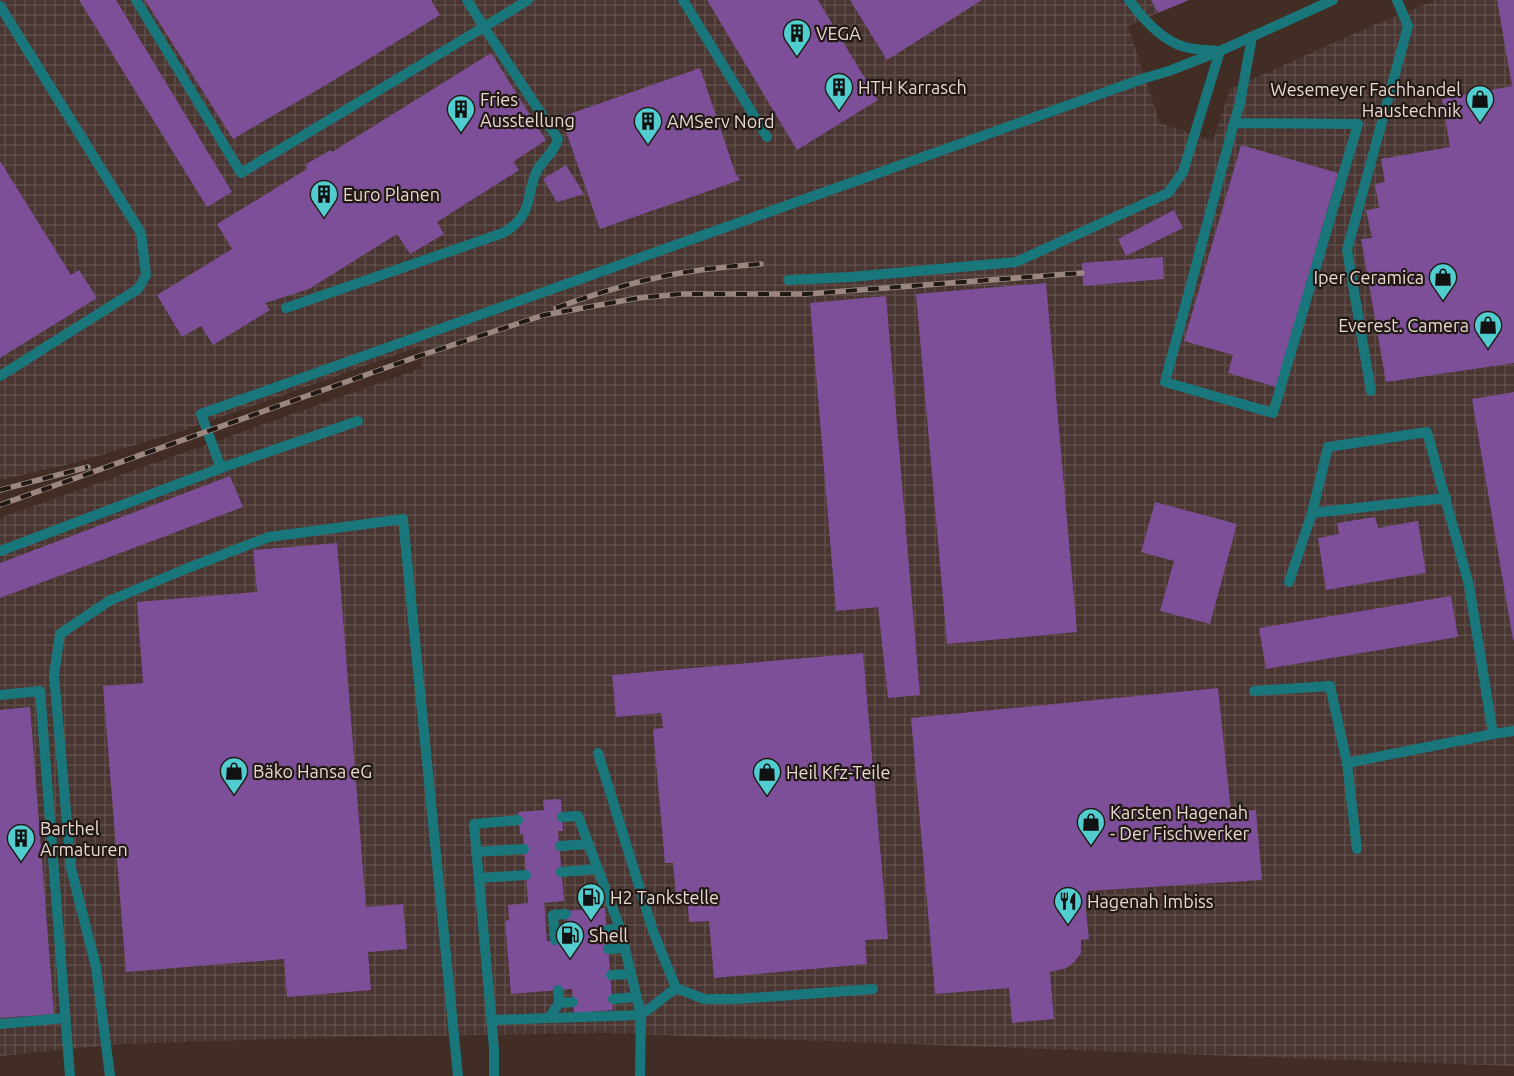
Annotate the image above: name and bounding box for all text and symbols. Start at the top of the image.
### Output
building icon: VEGA [782,18,812,57]
place label: VEGA [816,23,861,43]
building icon: HTH Karrasch [824,72,854,111]
place label: HTH Karrasch [858,77,967,97]
place label: Wesemeyer Fachhandel Haustechnik [1270,79,1461,120]
shop icon: Wesemeyer Fachhandel Haustechnik [1465,84,1495,123]
place label: Fries Ausstellung [480,89,575,130]
building icon: Fries Ausstellung [446,94,476,133]
building icon: AMServ Nord [633,106,663,145]
place label: AMServ Nord [667,111,775,131]
building icon: Euro Planen [309,179,339,218]
place label: Euro Planen [343,184,440,204]
shop icon: Iper Ceramica [1428,262,1458,301]
place label: Iper Ceramica [1313,267,1424,287]
shop icon: Everest. Camera [1473,310,1503,349]
place label: Everest. Camera [1338,315,1469,335]
shop icon: Bäko Hansa eG [219,756,249,795]
shop icon: Heil Kfz-Teile [752,757,782,796]
place label: Bäko Hansa eG [253,761,372,781]
place label: Heil Kfz-Teile [786,762,890,782]
place label: Karsten Hagenah - Der Fischwerker [1110,802,1250,843]
shop icon: Karsten Hagenah - Der Fischwerker [1076,807,1106,846]
place label: Barthel Armaturen [40,818,128,859]
building icon: Barthel Armaturen [6,823,36,862]
fuel station icon: H2 Tankstelle [576,882,606,921]
restaurant icon: Hagenah Imbiss [1053,886,1083,925]
place label: H2 Tankstelle [610,887,719,907]
place label: Hagenah Imbiss [1087,891,1214,911]
fuel station icon: Shell [555,920,585,959]
place label: Shell [589,925,628,945]

